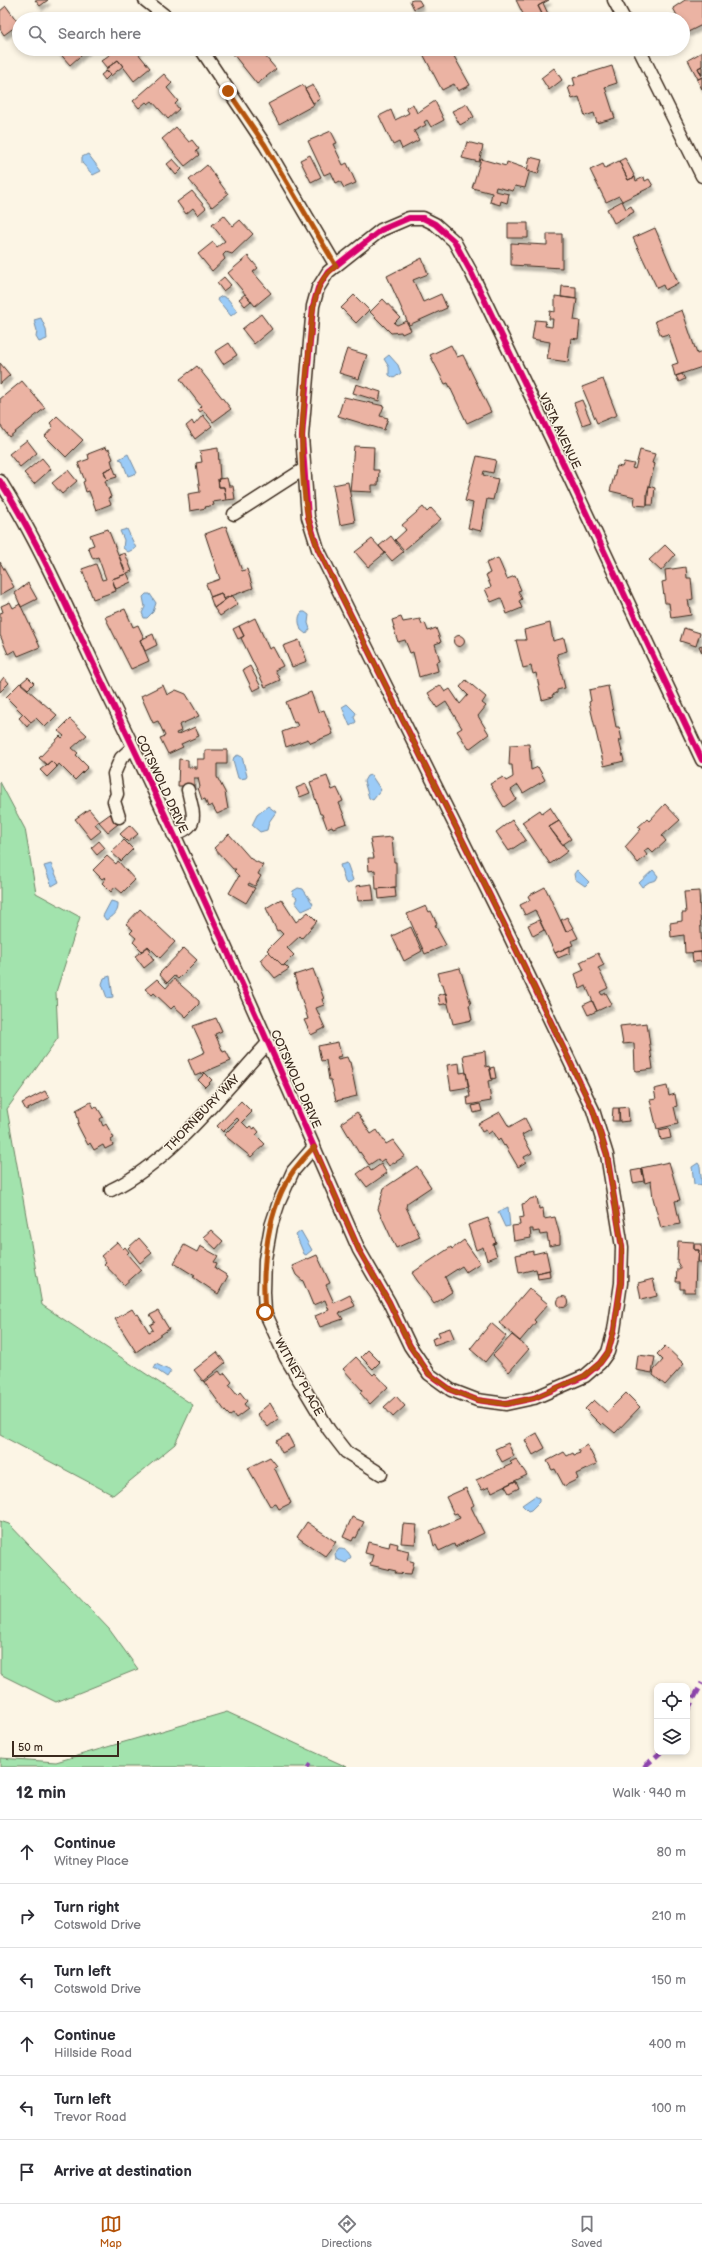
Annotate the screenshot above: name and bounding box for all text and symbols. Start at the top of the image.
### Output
search box [12,12,690,56]
icon: search [26,23,48,45]
text: Search here [58,25,141,44]
route end [219,82,237,100]
street label: VISTA AVENUE [535,391,584,472]
street label: COTSWOLD DRIVE [132,733,191,836]
street label: COTSWOLD DRIVE [267,1028,324,1131]
street label: THORNBURY WAY [162,1071,244,1155]
route start [256,1303,274,1321]
street label: WITNEY PLACE [271,1336,326,1419]
map controls [654,1683,690,1755]
button: locate [654,1683,690,1719]
button: layers [654,1719,690,1755]
scale bar [12,1739,119,1758]
text: 50 m [18,1741,43,1754]
text: 12 min [16,1783,66,1803]
text: Walk · 940 m [612,1785,686,1801]
text: Continue [54,1834,116,1853]
icon: ahead [16,1841,38,1863]
text: 80 m [657,1844,686,1860]
text: Witney Place [54,1853,129,1869]
text: Turn right [54,1898,119,1917]
icon: right [16,1905,38,1927]
text: 210 m [652,1908,686,1924]
text: Cotswold Drive [54,1917,141,1933]
text: Turn left [54,1962,111,1981]
icon: left [16,1969,38,1991]
text: 150 m [652,1972,686,1988]
text: Cotswold Drive [54,1981,141,1997]
text: Continue [54,2026,116,2045]
icon: ahead [16,2033,38,2055]
text: 400 m [649,2036,686,2052]
text: Hillside Road [54,2045,132,2061]
text: Turn left [54,2090,111,2109]
icon: left [16,2097,38,2119]
text: 100 m [651,2100,686,2116]
text: Trevor Road [54,2109,126,2125]
icon: arrive [16,2161,38,2183]
text: Arrive at destination [54,2162,192,2181]
tab: Map [100,2213,122,2250]
tab: Directions [321,2213,372,2250]
tab: Saved [571,2213,602,2250]

